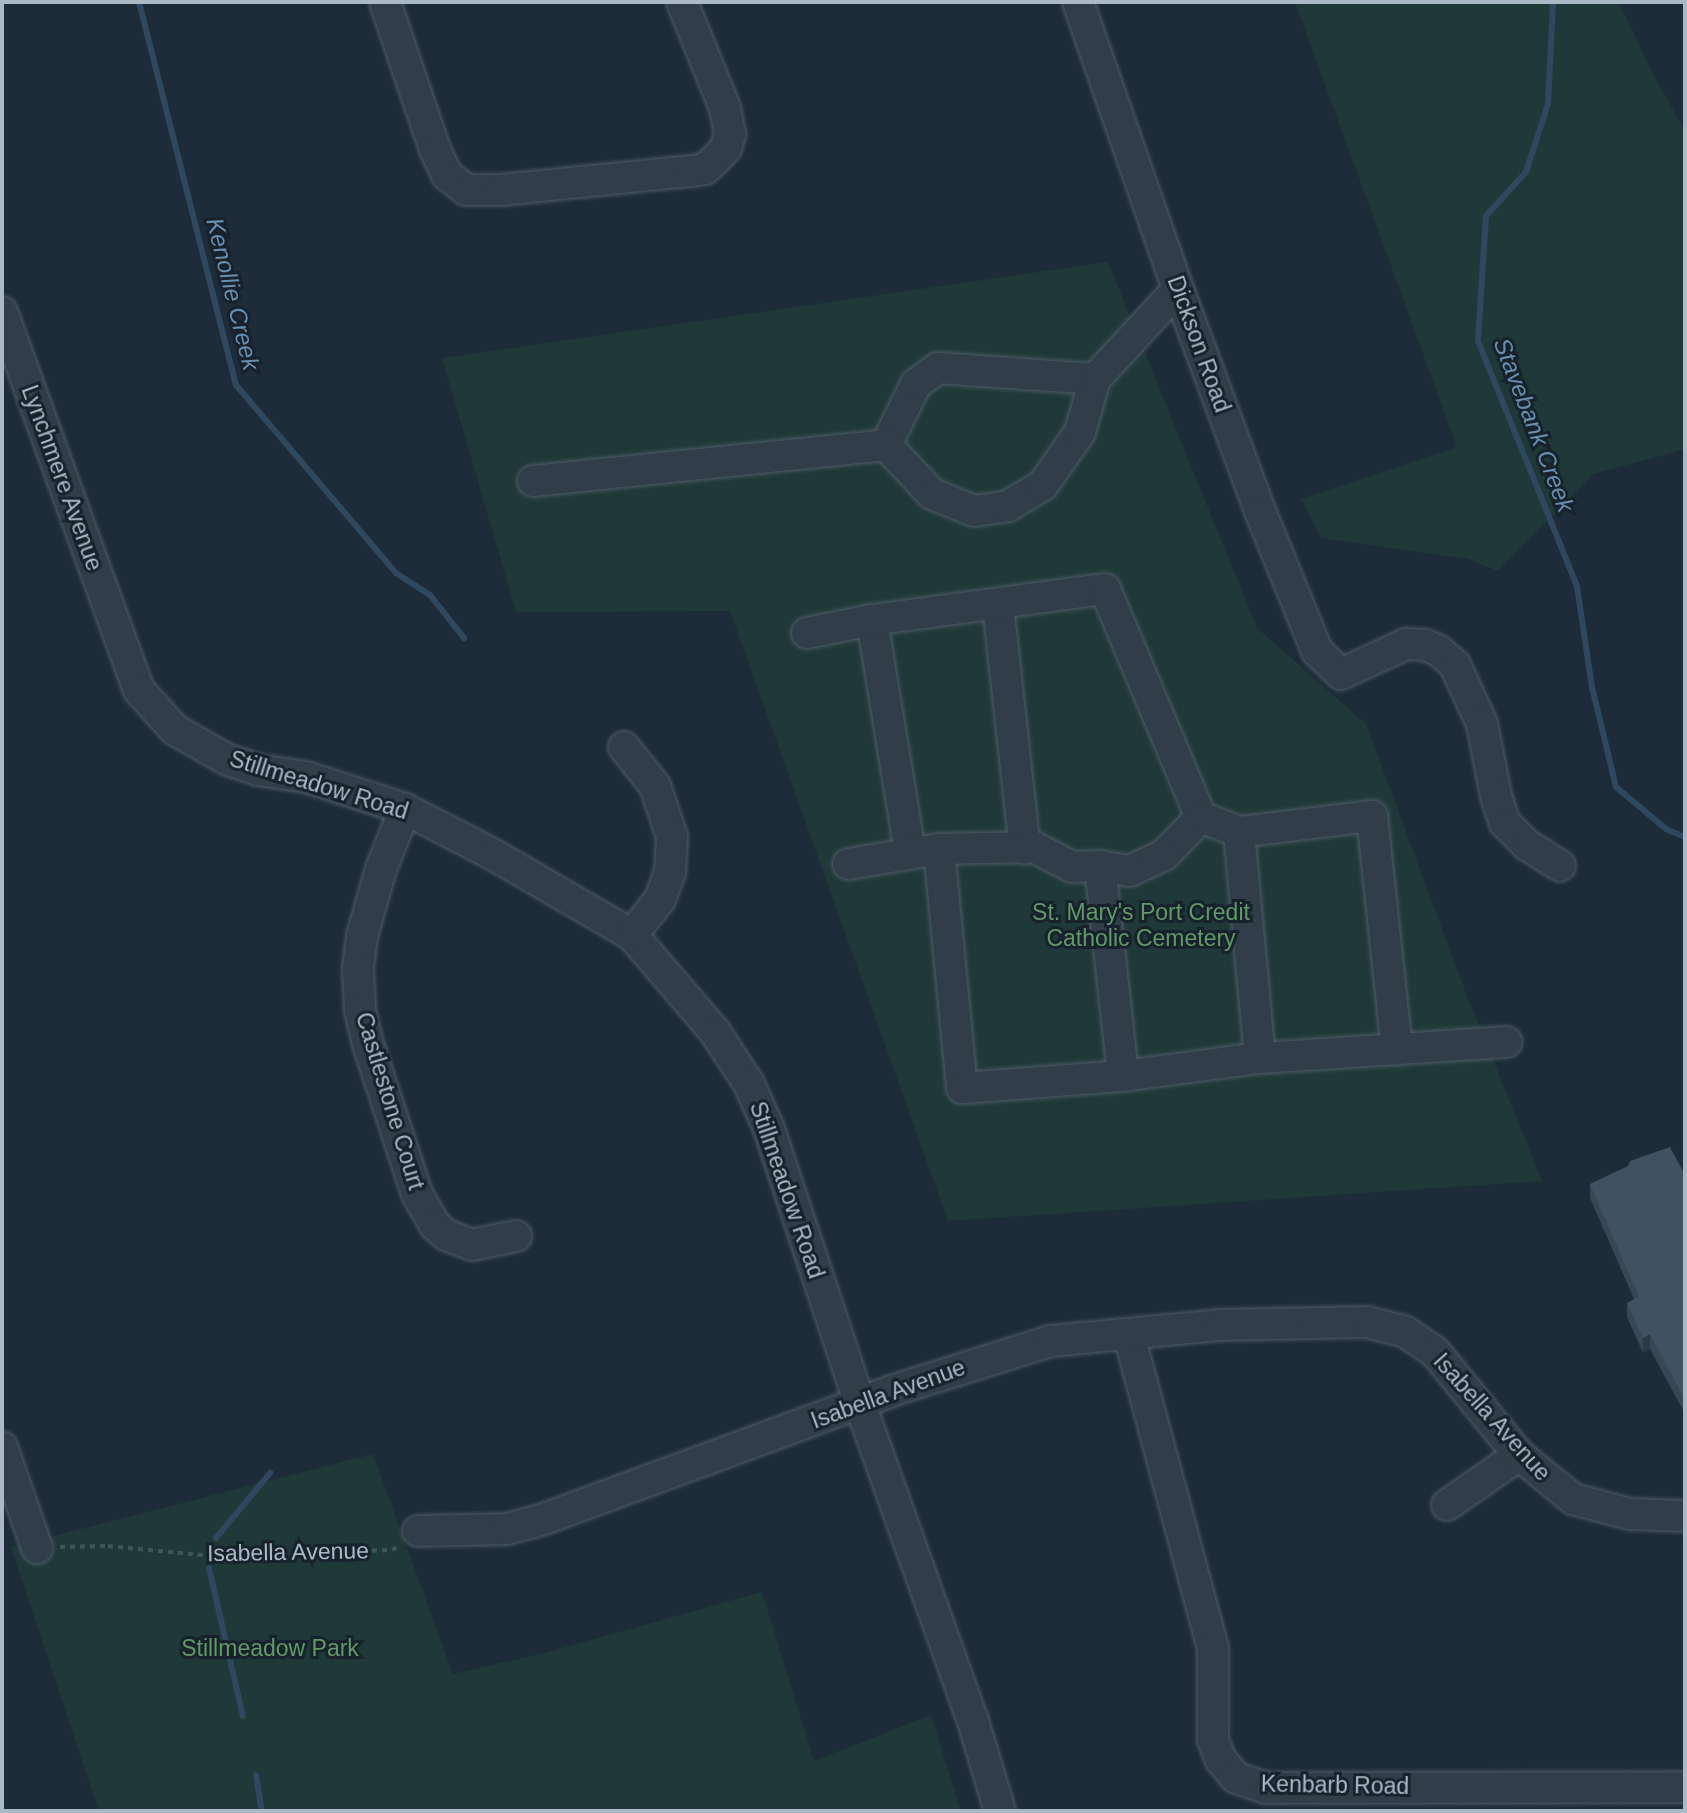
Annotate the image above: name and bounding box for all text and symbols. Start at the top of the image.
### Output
water label: Kenollie Creek [200,215,266,373]
street label: Dickson Road [1162,272,1236,416]
water label: Stavebank Creek [1488,334,1580,516]
street label: Lynchmere Avenue [15,381,109,575]
street label: Stillmeadow Road [226,745,412,825]
park label: St. Mary's Port Credit Catholic Cemetery [1032,898,1250,952]
street label: Castlestone Court [350,1009,430,1193]
street label: Stillmeadow Road [744,1098,830,1282]
street label: Isabella Avenue [1427,1347,1557,1487]
street label: Isabella Avenue [807,1353,969,1435]
street label: Isabella Avenue [206,1537,370,1567]
park label: Stillmeadow Park [181,1634,359,1662]
street label: Kenbarb Road [1261,1770,1409,1800]

